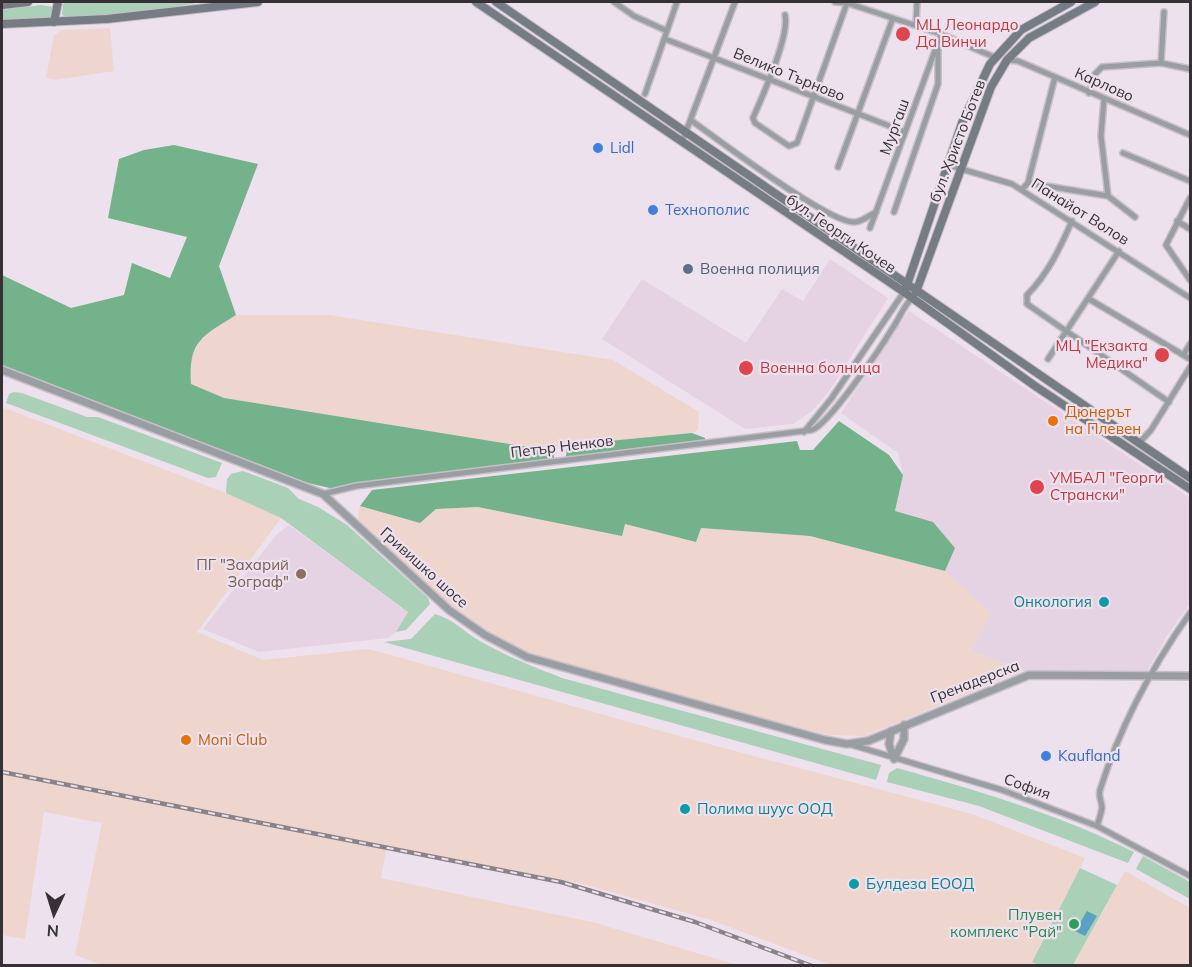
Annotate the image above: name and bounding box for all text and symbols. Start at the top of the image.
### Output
place label: МЦ Леонардо Да Винчи [916,16,1018,51]
marker: МЦ Леонардо Да Винчи [894,25,912,43]
street label: Велико Търново [730,44,848,106]
street label: Карлово [1072,64,1136,106]
street label: бул. Христо Ботев [926,77,990,205]
street label: Мургаш [877,97,913,157]
place label: Lidl [610,139,634,157]
marker: Lidl [591,141,605,155]
street label: Панайот Волов [1028,175,1132,249]
street label: бул. Георги Кочев [783,191,899,277]
place label: Технополис [665,201,750,219]
marker: Технополис [646,203,660,217]
place label: Военна полиция [700,260,820,278]
marker: Военна полиция [681,262,695,276]
place label: МЦ "Екзакта Медика" [1056,337,1148,372]
marker: МЦ "Екзакта Медика" [1153,346,1171,364]
marker: Военна болница [737,359,755,377]
place label: Военна болница [760,359,881,377]
place label: Дюнерът на Плевен [1065,403,1141,438]
marker: Дюнерът на Плевен [1046,414,1060,428]
street label: Петър Ненков [510,432,614,462]
place label: УМБАЛ "Георги Странски" [1050,469,1164,504]
marker: УМБАЛ "Георги Странски" [1028,478,1046,496]
street label: Гривишко шосе [376,524,472,612]
place label: ПГ "Захарий Зограф" [196,556,289,591]
marker: ПГ "Захарий Зограф" [294,567,308,581]
place label: Онкология [1013,593,1092,611]
marker: Онкология [1097,595,1111,609]
street label: Гренадерска [928,657,1022,707]
place label: Moni Club [198,731,267,749]
marker: Moni Club [179,733,193,747]
place label: Kaufland [1058,747,1121,765]
marker: Kaufland [1039,749,1053,763]
street label: София [1001,770,1053,804]
place label: Полима шуус ООД [697,800,833,818]
marker: Полима шуус ООД [678,802,692,816]
place label: Булдеза ЕООД [866,875,974,893]
marker: Булдеза ЕООД [847,877,861,891]
north arrow [24,883,84,943]
place label: Плувен комплекс "Рай" [950,906,1062,941]
marker: Плувен комплекс "Рай" [1067,917,1081,931]
text: N [46,921,59,941]

